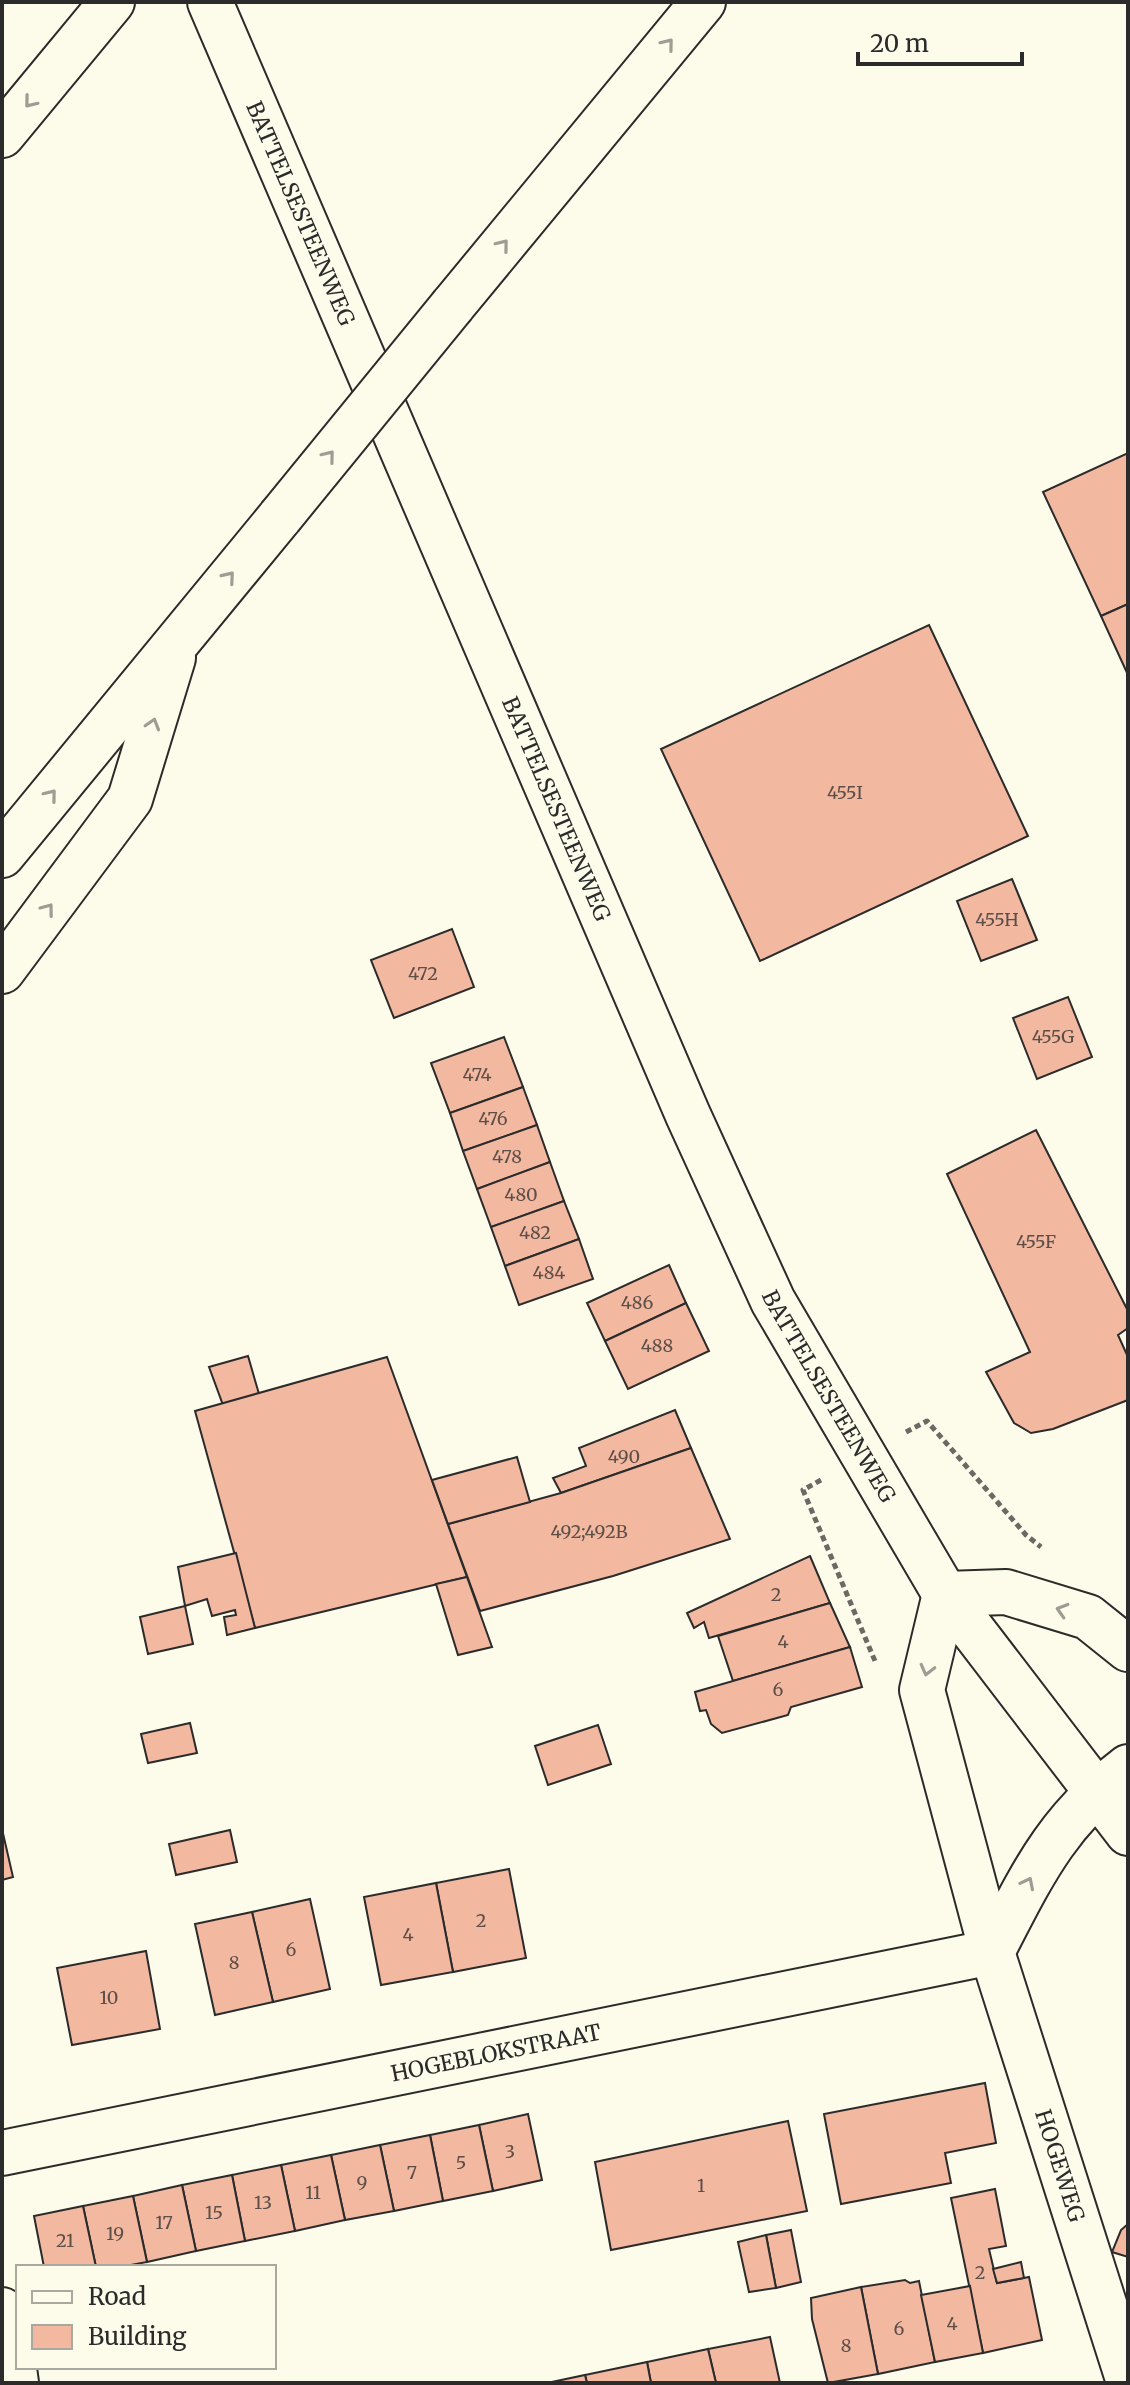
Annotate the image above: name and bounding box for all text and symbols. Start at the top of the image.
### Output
scale bar [858,16,1022,66]
text: 20 m [870,28,929,59]
one-way arrow [658,39,673,53]
one-way arrow [25,92,39,107]
street label: BATTELSESTEENWEG [240,97,361,330]
one-way arrow [493,240,508,254]
one-way arrow [319,451,334,466]
one-way arrow [219,572,234,586]
street label: BATTELSESTEENWEG [496,692,617,925]
one-way arrow [144,718,160,731]
house number: 455I [827,781,863,804]
one-way arrow [41,789,56,804]
one-way arrow [39,903,53,917]
house number: 455H [975,908,1019,931]
house number: 472 [408,962,438,985]
house number: 455G [1032,1025,1074,1048]
house number: 474 [462,1063,492,1086]
house number: 476 [478,1107,508,1130]
house number: 478 [492,1145,522,1168]
house number: 480 [504,1183,538,1206]
house number: 482 [519,1221,551,1244]
house number: 455F [1016,1230,1056,1253]
house number: 484 [533,1261,565,1284]
street label: BATTELSESTEENWEG [756,1286,902,1507]
house number: 486 [621,1291,653,1314]
house number: 488 [641,1334,673,1357]
house number: 490 [608,1445,640,1468]
house number: 492;492B [551,1520,627,1543]
house number: 2 [771,1583,781,1606]
one-way arrow [1056,1603,1070,1619]
house number: 4 [777,1630,789,1653]
one-way arrow [919,1662,936,1676]
house number: 6 [773,1678,784,1701]
one-way arrow [1018,1876,1033,1891]
house number: 2 [476,1909,486,1932]
house number: 4 [402,1923,414,1946]
house number: 6 [286,1938,297,1961]
house number: 8 [229,1951,239,1974]
house number: 10 [100,1986,118,2009]
street label: HOGEBLOKSTRAAT [388,2018,603,2088]
street label: HOGEWEG [1029,2106,1091,2225]
house number: 3 [505,2140,515,2163]
house number: 5 [456,2151,466,2174]
house number: 7 [407,2161,417,2184]
house number: 9 [357,2171,367,2194]
house number: 1 [697,2174,705,2197]
house number: 11 [305,2181,321,2204]
house number: 13 [254,2191,272,2214]
house number: 15 [205,2201,223,2224]
house number: 17 [155,2211,173,2234]
house number: 19 [106,2222,124,2245]
house number: 21 [56,2229,74,2252]
house number: 2 [975,2261,985,2284]
legend [16,2265,276,2369]
text: Road [88,2281,146,2312]
house number: 4 [946,2312,958,2335]
house number: 6 [894,2317,905,2340]
text: Building [88,2321,187,2352]
house number: 8 [841,2334,851,2357]

